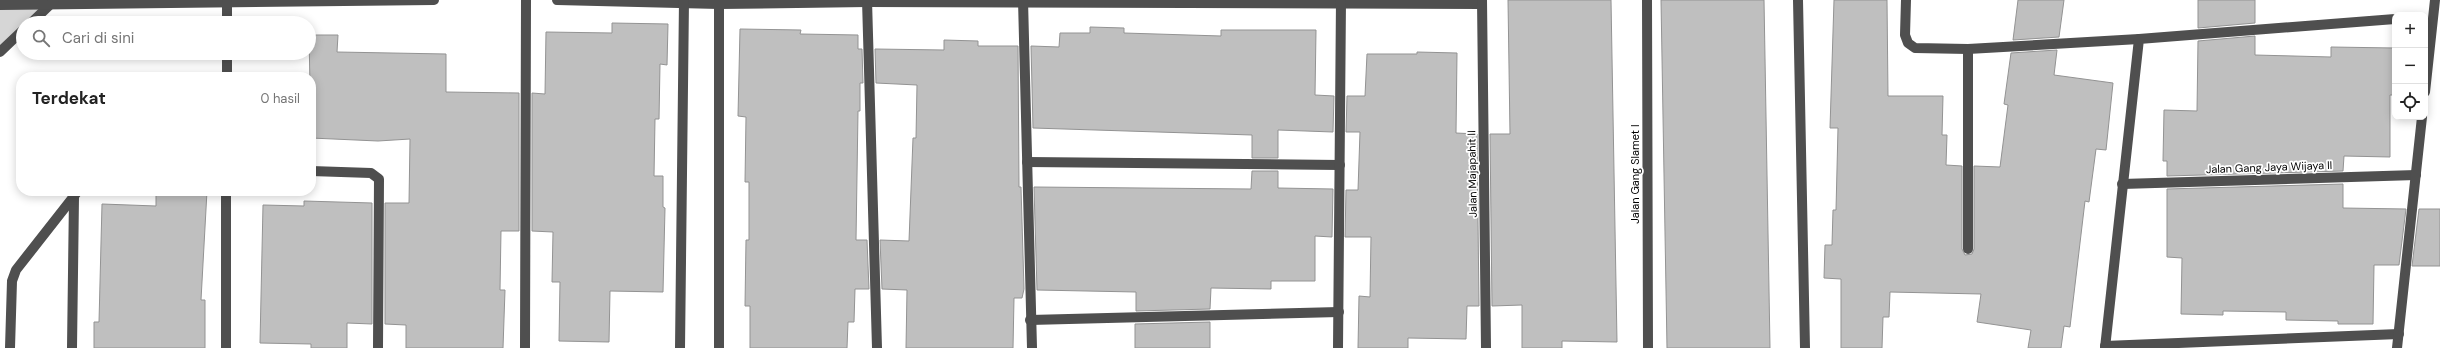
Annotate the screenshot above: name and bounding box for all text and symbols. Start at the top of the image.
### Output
map controls [2392,12,2428,120]
button: + [2392,12,2428,48]
search box [16,16,316,60]
icon: search [30,27,52,49]
text: Cari di sini [62,28,134,48]
button: − [2392,48,2428,84]
button: locate [2392,84,2428,120]
text: Terdekat [32,87,106,109]
text: 0 hasil [261,90,300,107]
street label: Jalan Gang Slamet I [1628,124,1642,224]
street label: Jalan Majapahit II [1464,130,1480,218]
street label: Jalan Gang Jaya Wijaya II [2206,158,2332,176]

